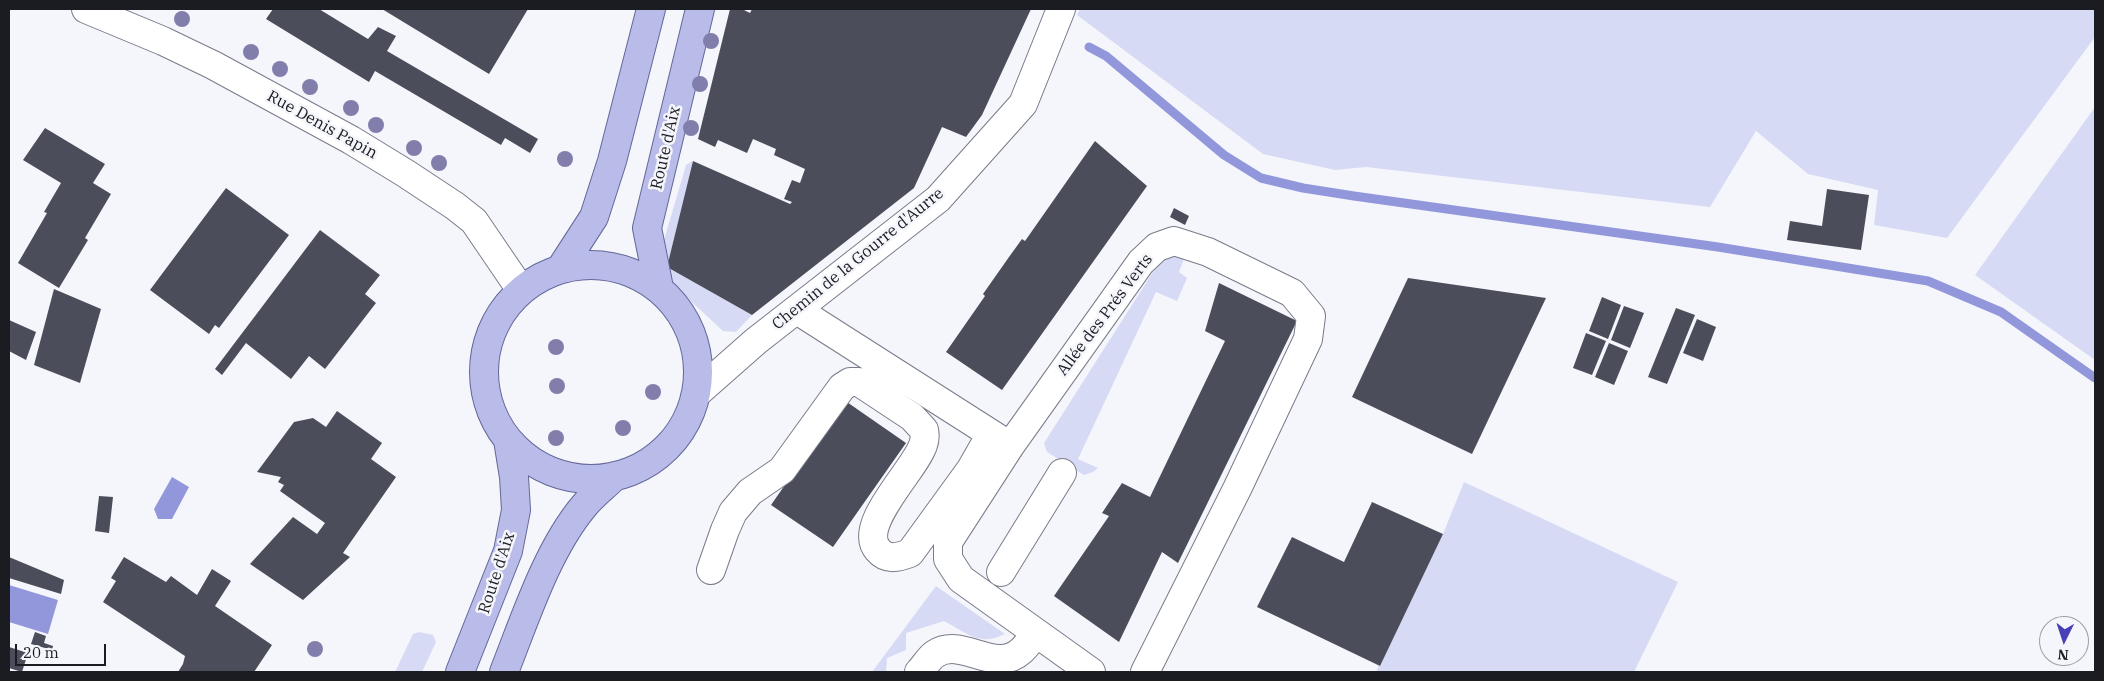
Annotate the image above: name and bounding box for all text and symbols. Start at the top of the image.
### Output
street label: Rue Denis Papin [264,87,380,163]
street label: Route d'Aix [647,105,685,191]
street label: Chemin de la Gourre d'Aurre [768,184,948,334]
street label: Allée des Prés Verts [1053,250,1157,380]
street label: Route d'Aix [475,530,519,616]
north arrow [2039,616,2089,666]
scale bar [18,634,109,666]
text: 20 m [23,643,59,662]
text: N [2057,646,2069,664]

